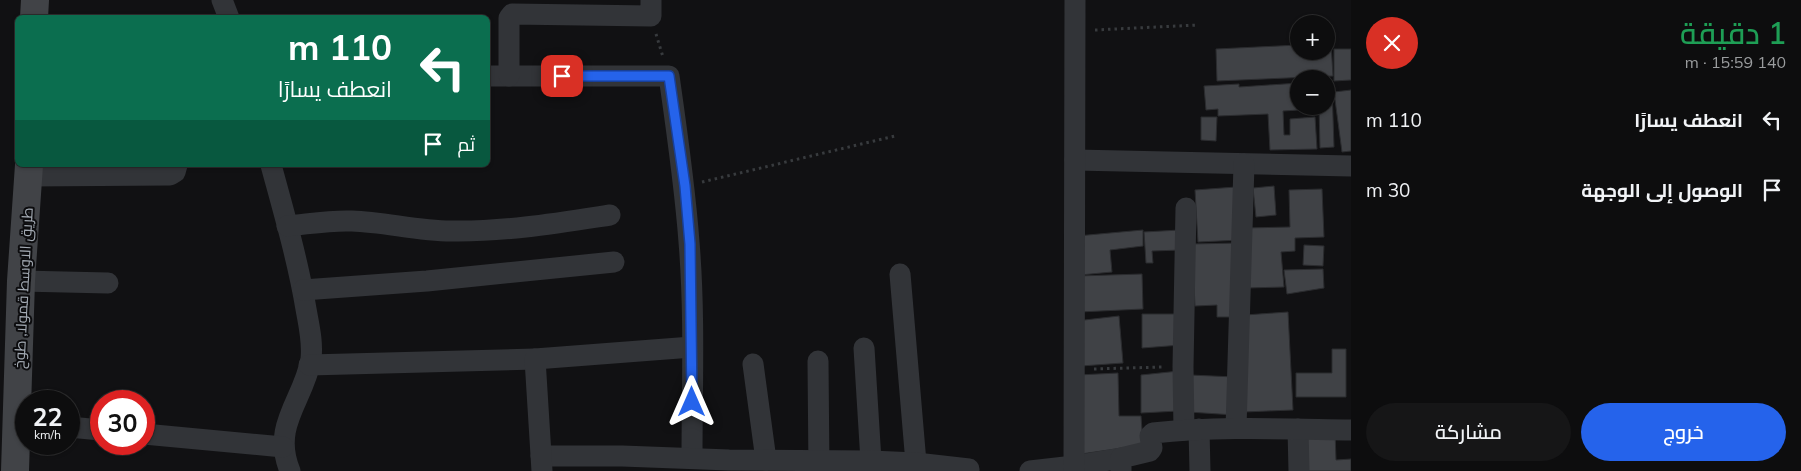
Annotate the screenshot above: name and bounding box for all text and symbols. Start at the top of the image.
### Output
text: 1 دقيقة [1680,14,1786,52]
map controls [1290,15,1335,115]
button: + [1290,15,1335,60]
button: close [1366,17,1418,69]
text: 110 m [288,25,392,69]
icon: left [410,35,475,100]
text: 140 m · 15:59 [1685,52,1786,72]
pin [541,55,583,97]
icon: arrive [548,62,576,90]
button: − [1290,70,1335,115]
text: انعطف يسارًا [278,75,392,103]
icon: left [1758,106,1786,134]
text: 110 m [1366,108,1422,132]
text: انعطف يسارًا [1634,108,1743,132]
icon: arrive [419,130,447,158]
text: ثم [457,132,475,156]
icon: arrive [1758,176,1786,204]
text: 30 m [1366,178,1410,202]
text: الوصول إلى الوجهة [1581,178,1743,202]
street label: طريق الاوسط قمولا, طوخ [9,207,39,369]
position arrow [665,375,717,427]
speed limit sign: 30 [90,390,155,455]
text: 22 [32,401,63,432]
button: مشاركة [1366,403,1571,461]
button: خروج [1581,403,1786,461]
text: km/h [34,427,61,442]

